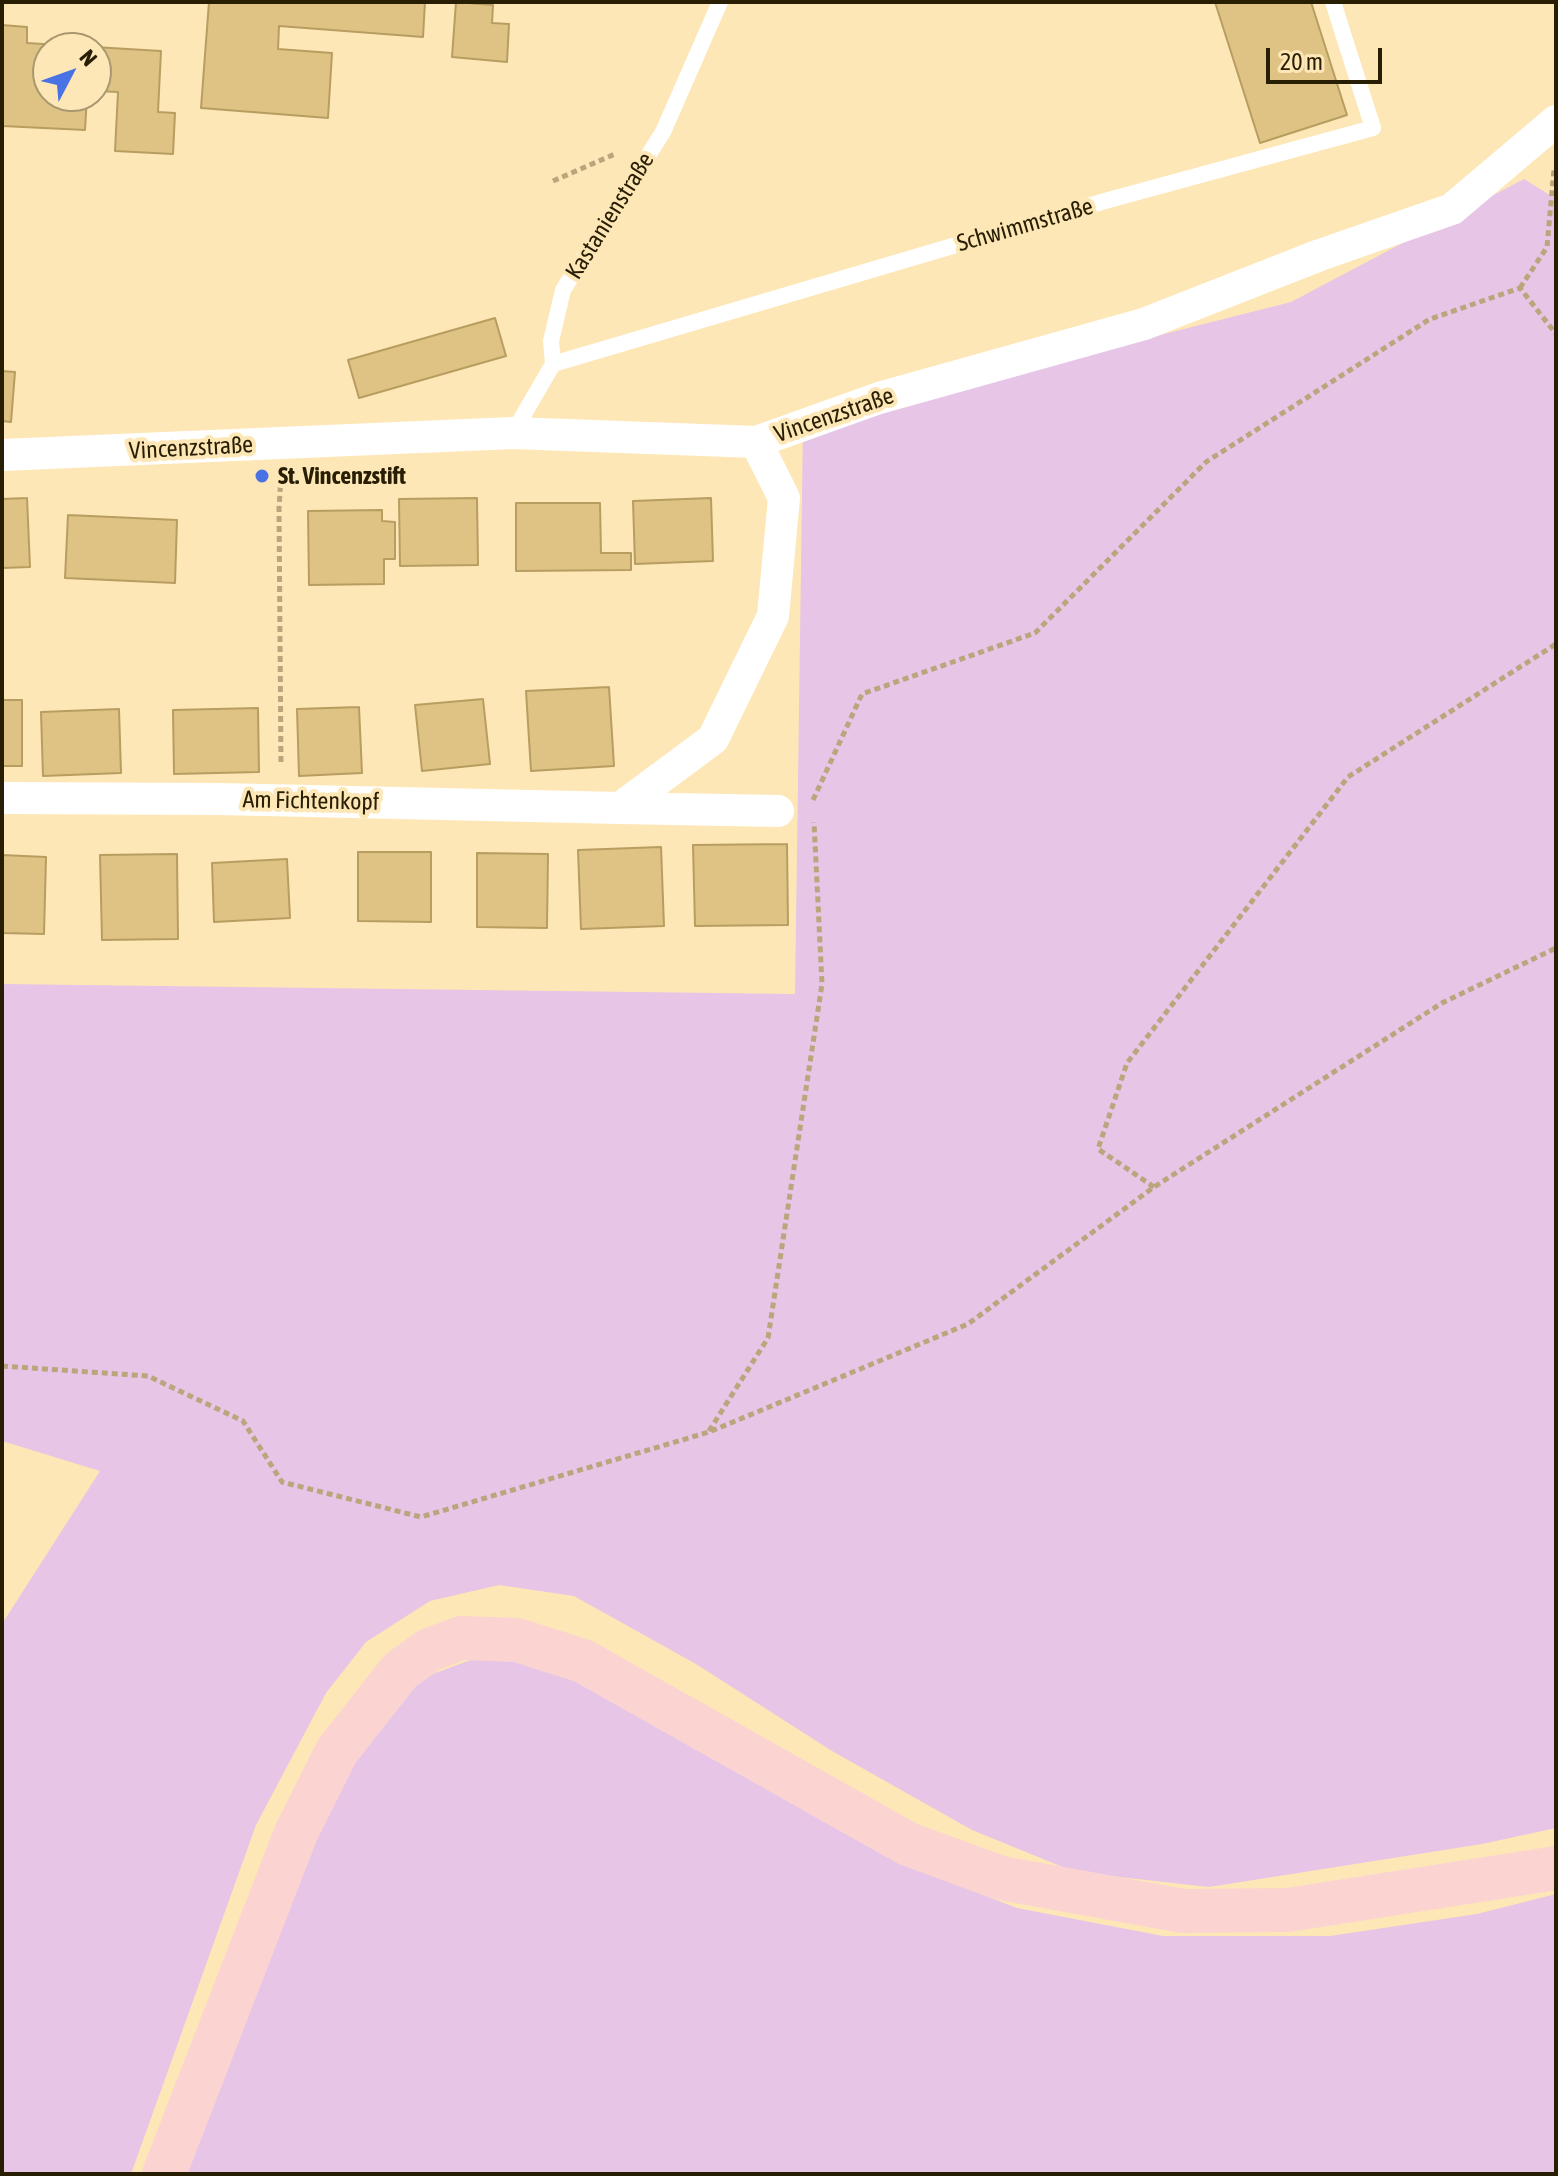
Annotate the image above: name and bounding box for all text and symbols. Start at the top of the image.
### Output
north arrow [32,32,112,112]
scale bar [1270,32,1386,82]
text: N [75,44,103,71]
text: 20 m [1280,48,1323,75]
street label: Kastanienstraße [560,147,660,285]
street label: Schwimmstraße [954,192,1096,258]
street label: Vincenzstraße [771,381,897,449]
street label: Vincenzstraße [128,430,254,466]
place label: St. Vincenzstift [278,462,406,490]
marker: St. Vincenzstift [253,467,271,485]
street label: Am Fichtenkopf [242,785,380,817]

